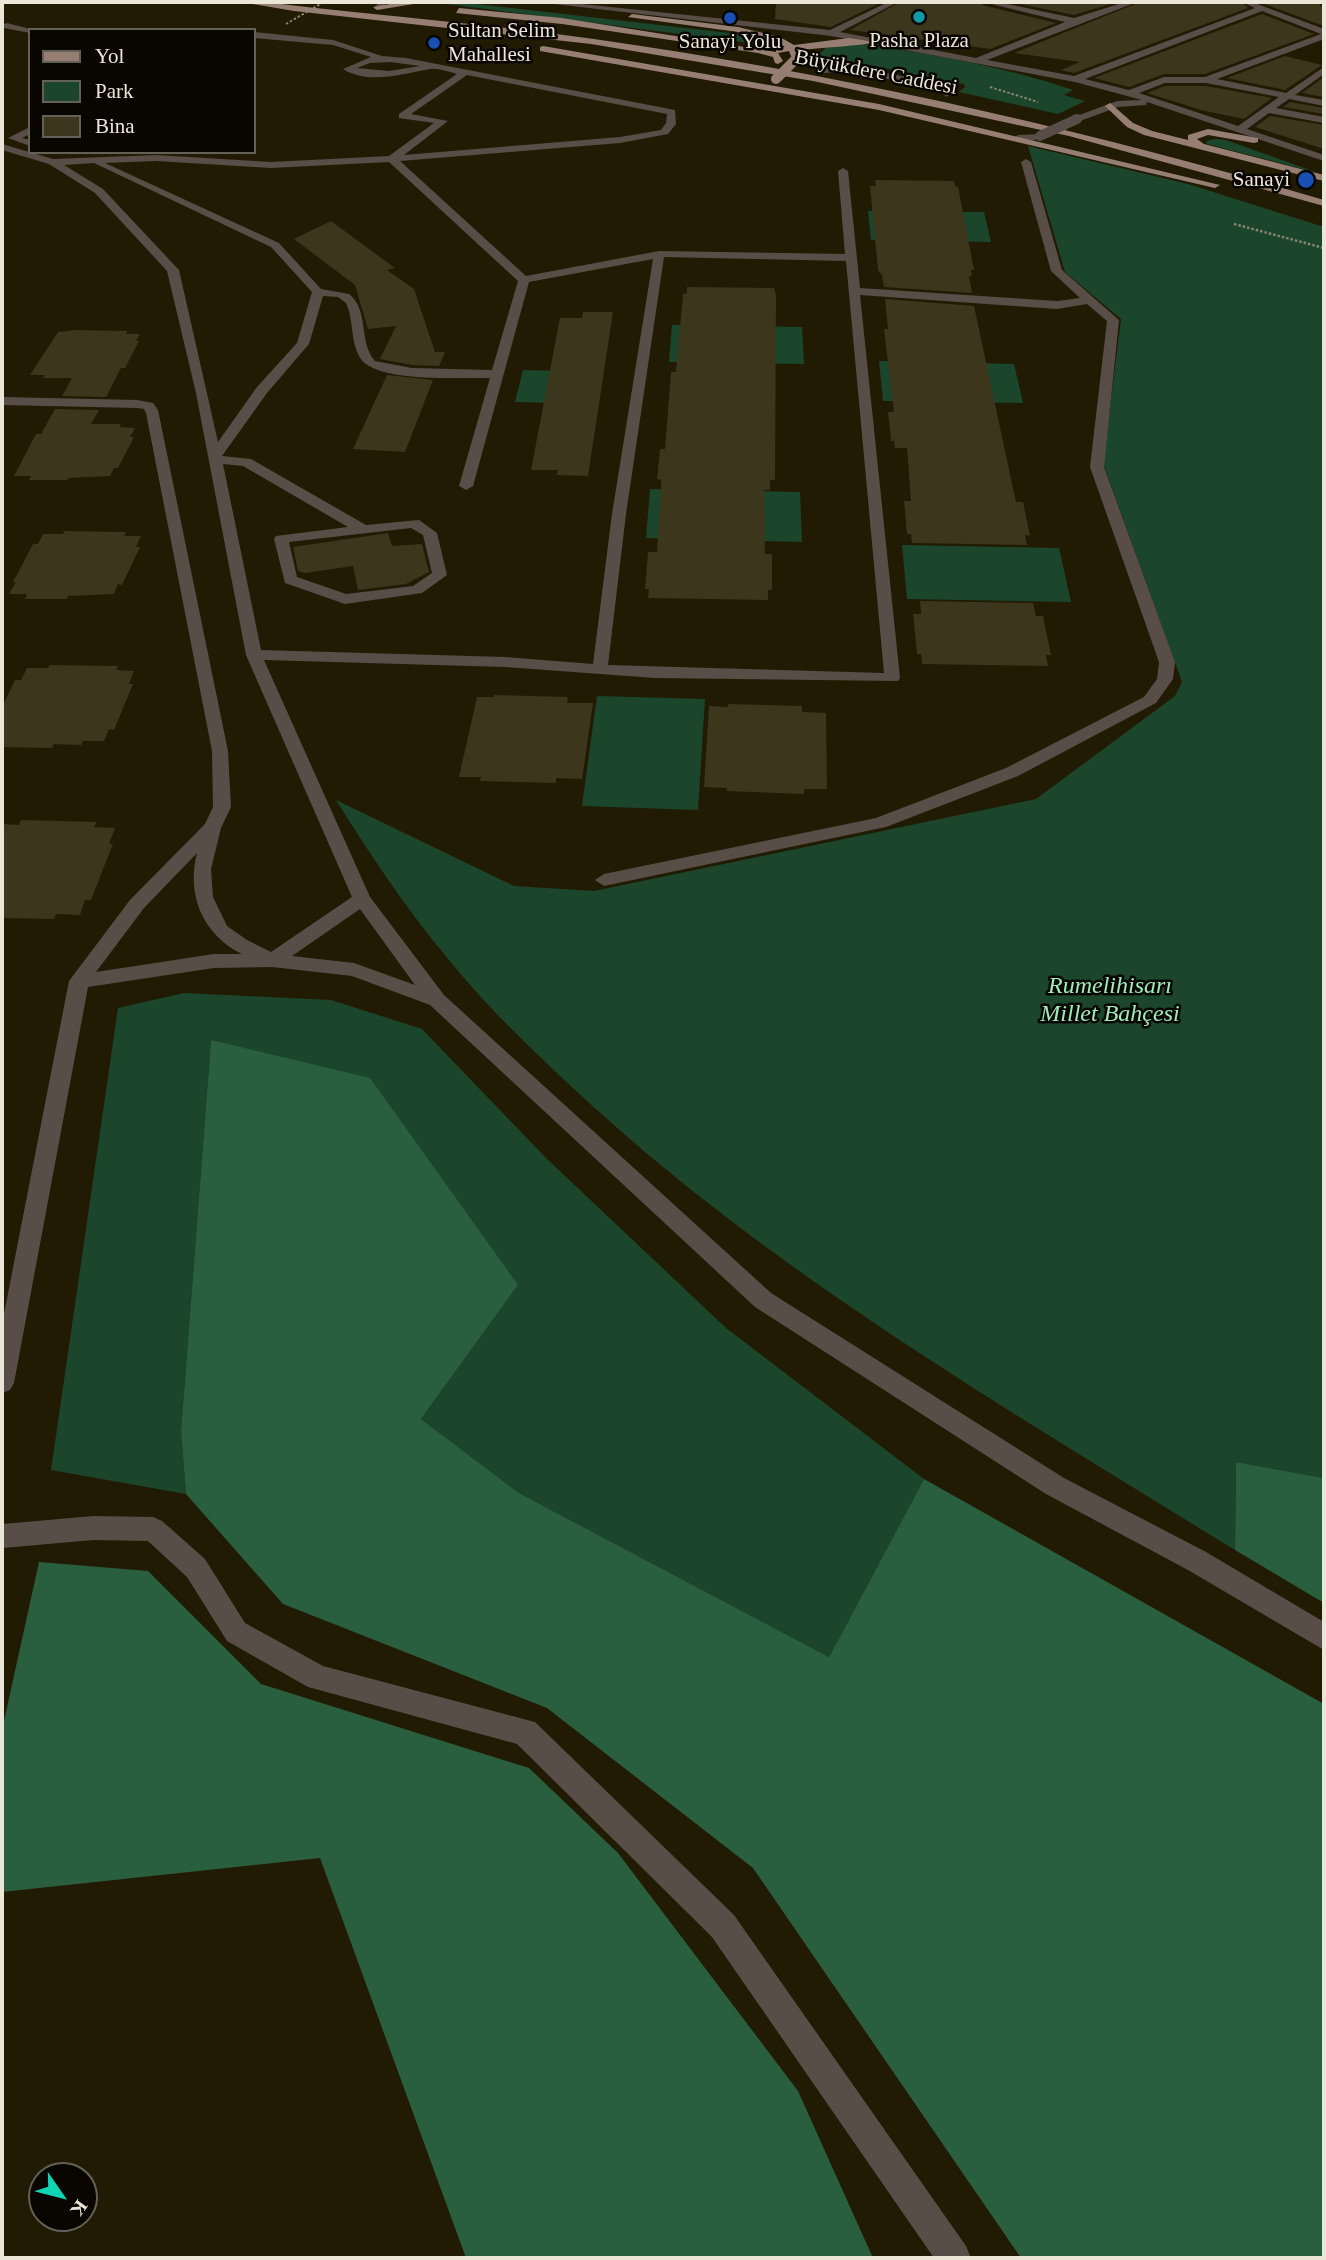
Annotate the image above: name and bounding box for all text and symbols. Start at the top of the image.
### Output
marker: Pasha Plaza [911,9,927,25]
marker: Sanayi Yolu [722,10,738,26]
place label: Sultan Selim Mahallesi [448,18,556,68]
legend [28,28,256,154]
place label: Pasha Plaza [869,28,969,54]
place label: Sanayi Yolu [679,29,781,55]
marker: Sultan Selim Mahallesi [426,35,442,51]
text: Yol [95,44,124,68]
street label: Büyükdere Caddesi [793,45,959,101]
text: Park [95,79,134,103]
text: Bina [95,114,135,138]
place label: Sanayi [1233,167,1290,193]
marker: Sanayi [1296,170,1316,190]
park label: Rumelihisarı Millet Bahçesi [1040,973,1180,1029]
north arrow [28,2162,98,2232]
text: K [66,2196,92,2220]

